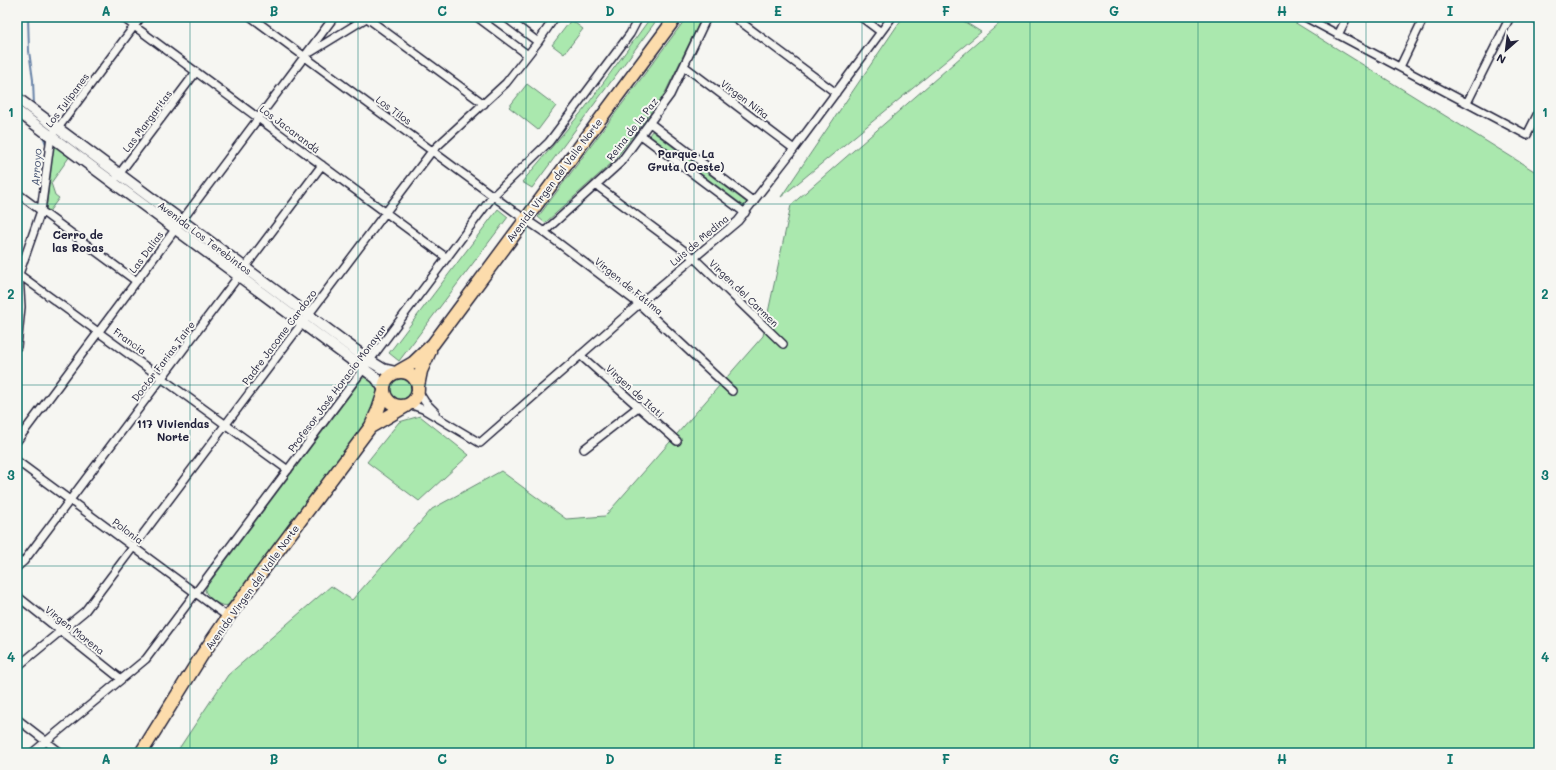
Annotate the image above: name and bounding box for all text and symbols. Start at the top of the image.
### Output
text: A [101,2,111,19]
text: B [270,2,279,19]
text: C [437,2,447,19]
text: D [605,2,615,19]
text: E [774,2,782,19]
text: F [942,2,950,19]
text: G [1109,2,1119,19]
text: H [1277,2,1287,19]
text: I [1447,2,1454,19]
north arrow [1486,30,1526,70]
text: N [1494,51,1508,68]
street label: Los Tulipanes [42,70,92,130]
street label: Virgen Niña [718,76,772,122]
street label: Las Margaritas [119,87,175,155]
street label: Los Tilos [373,92,415,128]
street label: Reina de la Paz [603,94,661,163]
street label: Los Jacarandá [257,102,323,156]
text: 1 [8,103,14,120]
text: 1 [1542,103,1548,120]
street label: Avenida Virgen del Valle Norte [503,115,605,245]
district label: Parque La Gruta (Oeste) [648,146,724,174]
water label: Arroyo [27,147,45,186]
street label: Avenida Los Terebintos [155,198,255,278]
street label: Luis de Medina [667,211,731,269]
district label: Cerro de las Rosas [52,227,104,255]
street label: Las Dalias [126,228,167,276]
street label: Virgen de Fátima [592,254,666,318]
street label: Virgen del Carmen [706,256,782,330]
text: 2 [7,285,15,302]
text: 2 [1541,285,1549,302]
street label: Padre Jacome Cardozo [238,286,320,388]
street label: Doctor Farias Taire [128,318,198,404]
street label: Profesor José Horacio Monayar [284,321,390,455]
street label: Francia [111,324,149,358]
street label: Virgen de Itatí [603,361,667,421]
district label: 117 Viviendas Norte [137,416,210,444]
text: 3 [7,466,15,483]
text: 3 [1541,466,1549,483]
street label: Polonia [110,515,146,547]
street label: Avenida Virgen del Valle Norte [202,522,302,652]
street label: Virgen Morena [42,602,108,658]
text: 4 [7,648,15,665]
text: 4 [1541,648,1549,665]
text: A [101,750,111,767]
text: B [270,750,279,767]
text: C [437,750,447,767]
text: D [605,750,615,767]
text: E [774,750,782,767]
text: F [942,750,950,767]
text: G [1109,750,1119,767]
text: H [1277,750,1287,767]
text: I [1447,750,1454,767]

